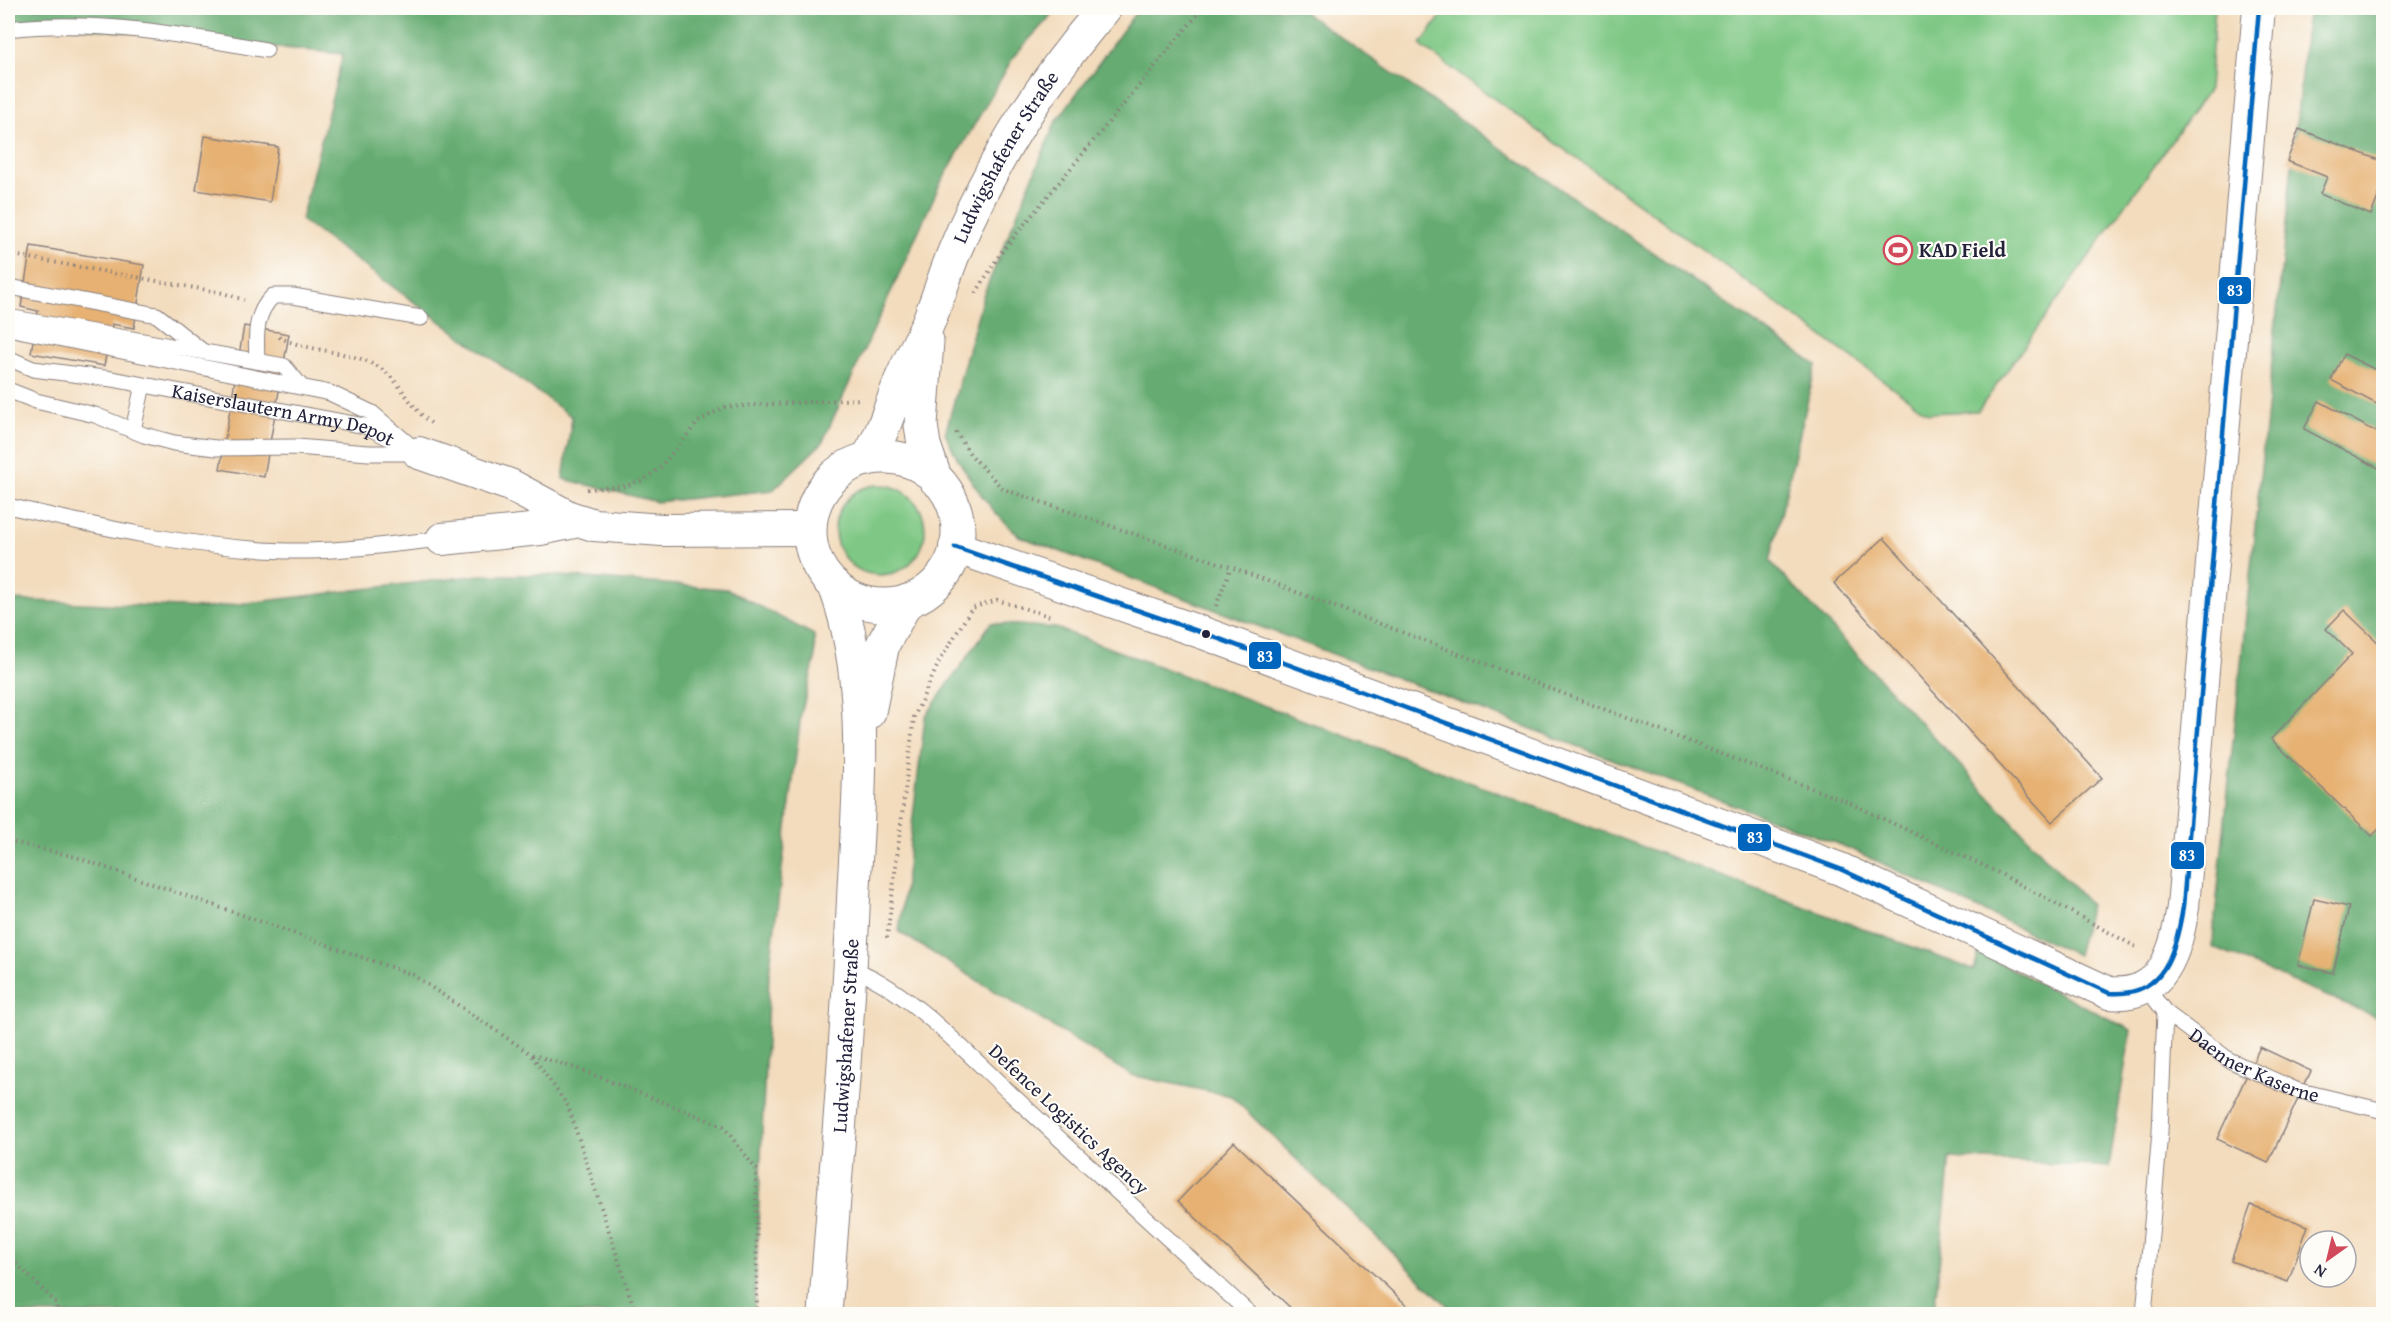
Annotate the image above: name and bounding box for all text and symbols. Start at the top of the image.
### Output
street label: Ludwigshafener Straße [945,64,1065,247]
sports icon: KAD Field [1882,234,1914,266]
place label: KAD Field [1919,235,2006,264]
line badge: 83 [2218,276,2252,305]
text: 83 [2227,278,2243,302]
street label: Kaiserslautern Army Depot [170,375,400,453]
unlabelled marker [1200,628,1212,640]
line badge: 83 [1248,641,1282,670]
text: 83 [1257,644,1273,668]
line badge: 83 [1737,823,1772,852]
text: 83 [1747,825,1763,849]
line badge: 83 [2170,841,2205,870]
text: 83 [2179,843,2195,867]
street label: Ludwigshafener Straße [824,938,866,1134]
street label: Daenner Kaserne [2184,1020,2322,1109]
street label: Defence Logistics Agency [983,1036,1156,1201]
north arrow [2298,1229,2358,1289]
text: N [2308,1258,2331,1284]

